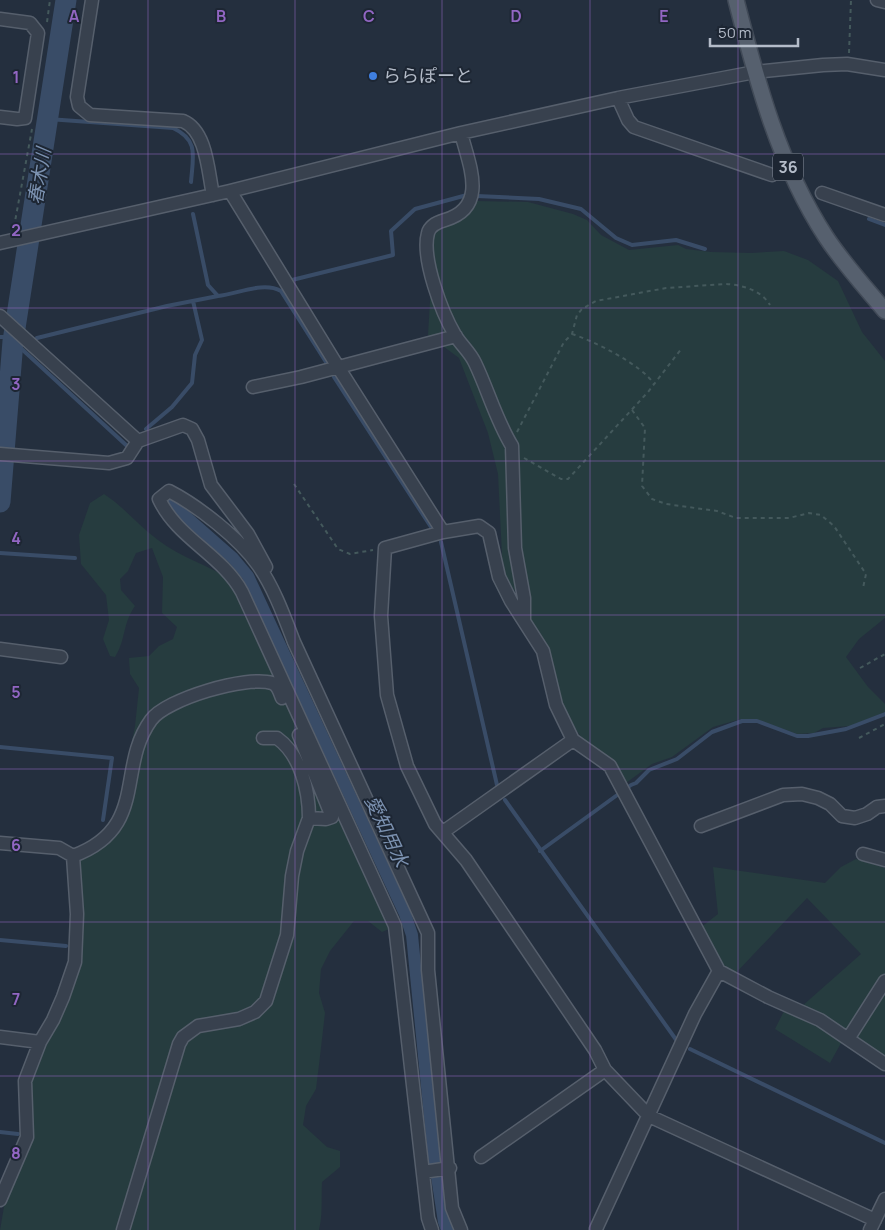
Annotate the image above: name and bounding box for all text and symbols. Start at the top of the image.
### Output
text: A [69,5,80,27]
text: B [216,5,226,27]
text: C [363,5,375,27]
text: D [510,5,522,27]
text: E [659,5,669,27]
scale bar [710,15,798,47]
text: 50 m [718,22,752,43]
place label: ららぽーと [383,63,473,87]
text: 1 [12,66,20,88]
marker: ららぽーと [367,70,379,82]
water label: 春木川 [22,144,57,206]
road number: 36 [773,154,803,180]
text: 2 [11,219,21,241]
text: 3 [11,373,21,395]
text: 4 [11,527,21,549]
text: 5 [11,681,21,703]
water label: 愛知用水 [359,791,416,873]
text: 6 [11,834,21,856]
text: 7 [12,988,20,1010]
text: 8 [11,1142,21,1164]

